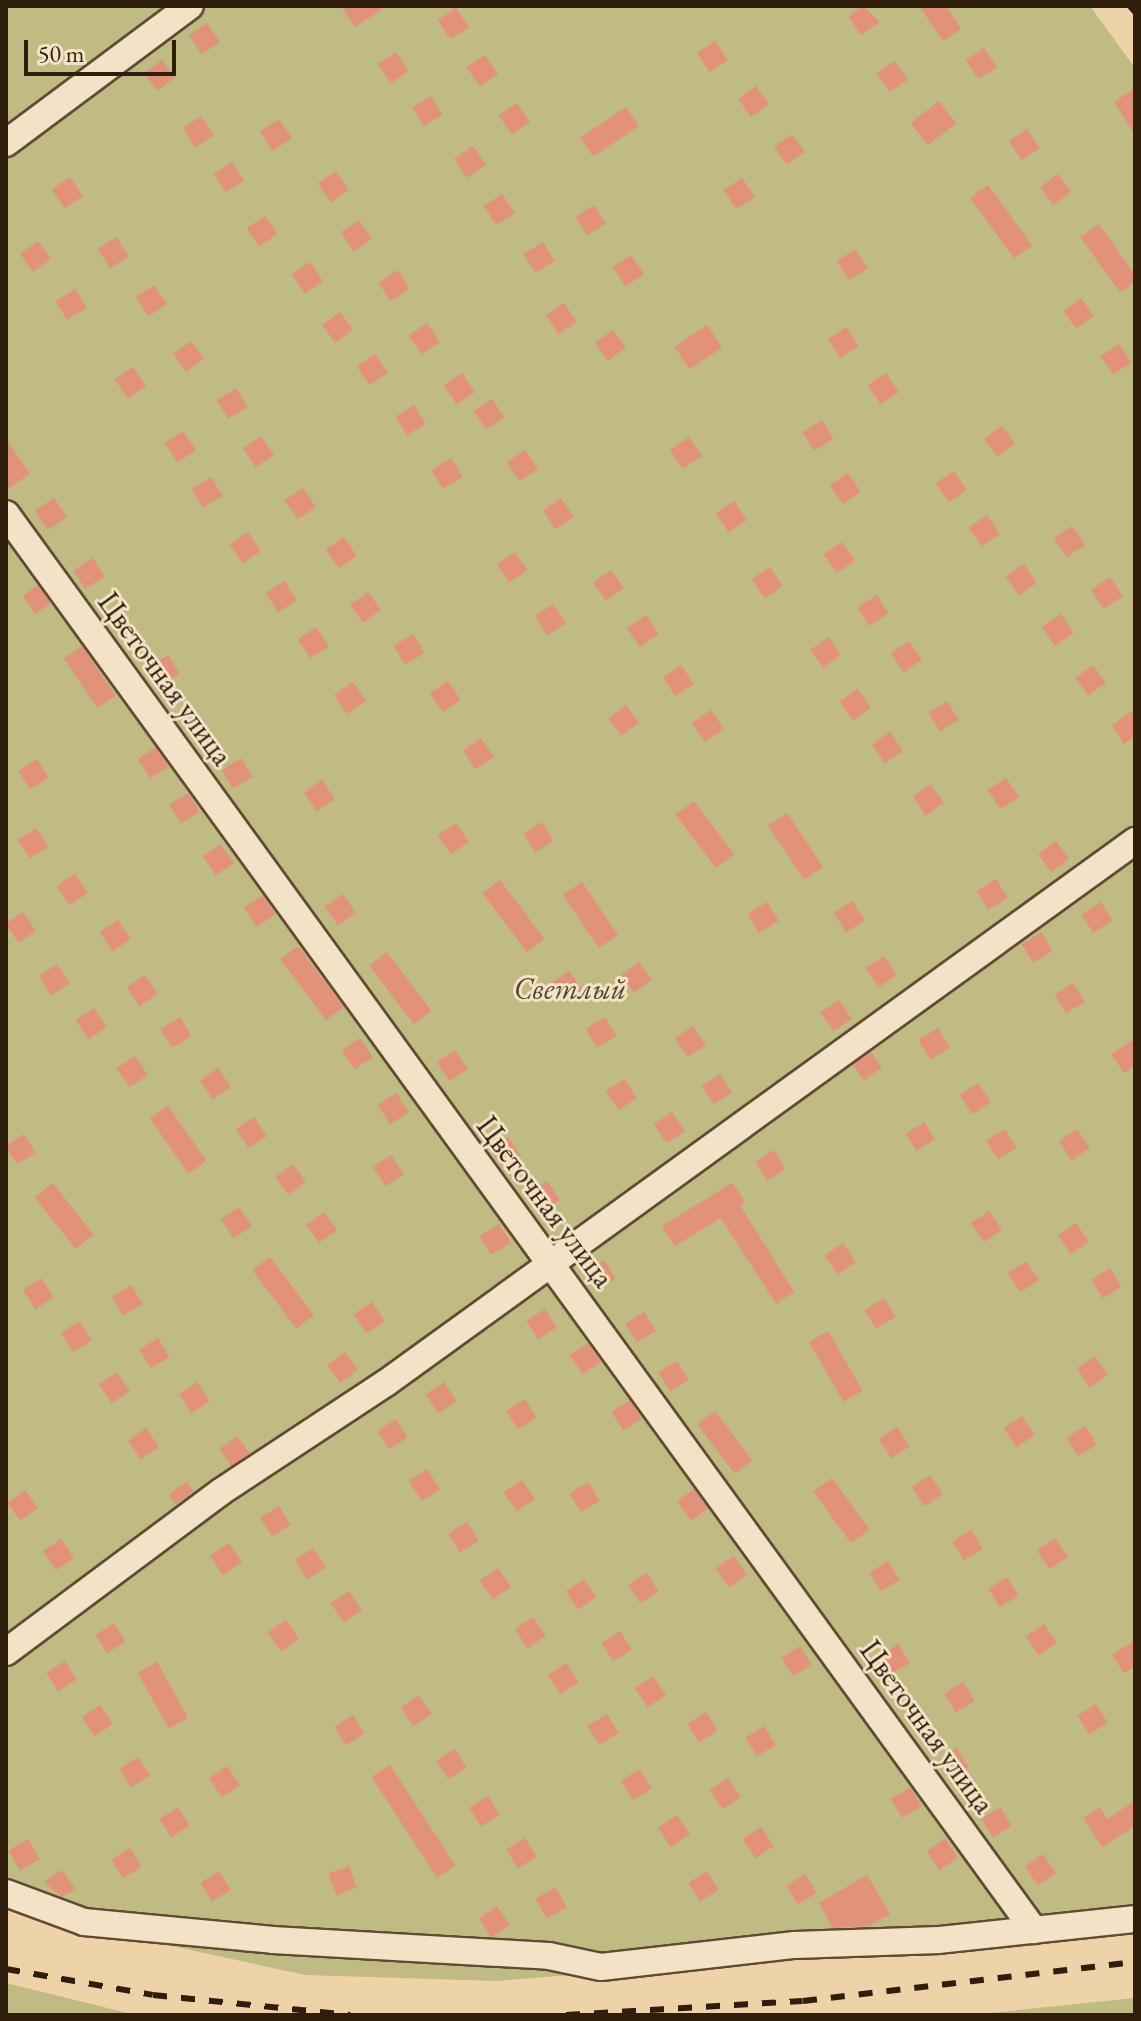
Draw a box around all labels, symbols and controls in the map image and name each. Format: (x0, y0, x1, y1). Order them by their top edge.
scale bar (28, 24, 180, 74)
text: 50 m (38, 38, 85, 69)
street label: Цветочная улица (90, 585, 240, 773)
park label: Светлый (514, 971, 626, 1007)
street label: Цветочная улица (469, 1109, 621, 1295)
street label: Цветочная улица (852, 1633, 1002, 1821)

